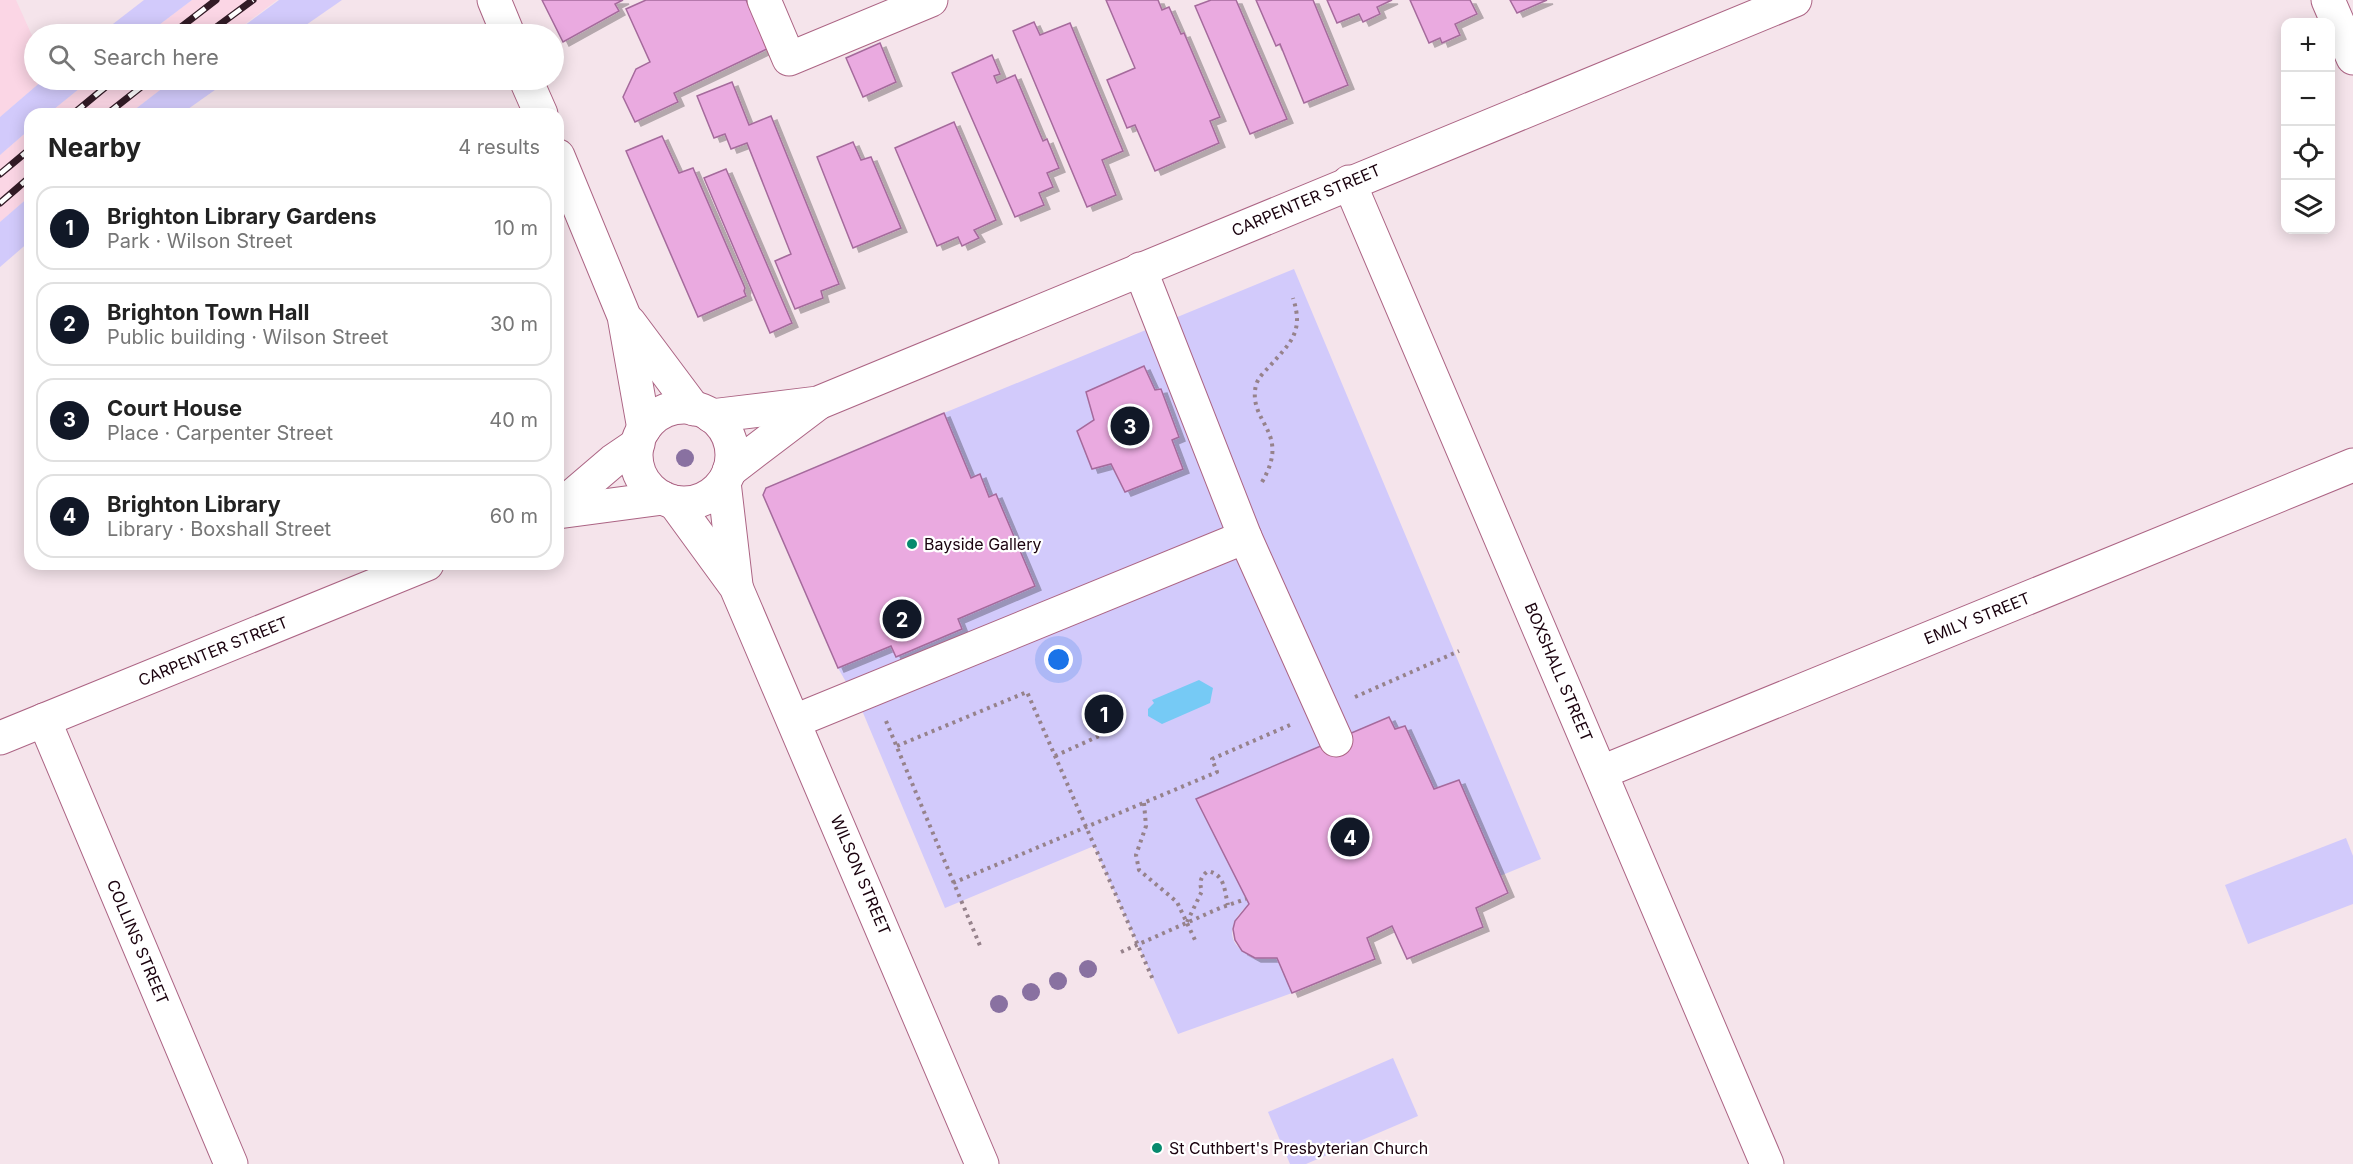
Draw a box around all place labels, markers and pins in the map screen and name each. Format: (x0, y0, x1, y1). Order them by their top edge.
pin: 3 (1110, 404, 1150, 448)
place label: Bayside Gallery (924, 534, 1041, 554)
marker: Bayside Gallery (905, 537, 919, 551)
pin: 2 (882, 596, 922, 642)
pin: 1 (1084, 692, 1124, 736)
pin: 4 (1330, 814, 1370, 860)
place label: St Cuthbert's Presbyterian Church (1169, 1138, 1428, 1158)
marker: St Cuthbert's Presbyterian Church (1150, 1141, 1164, 1155)

